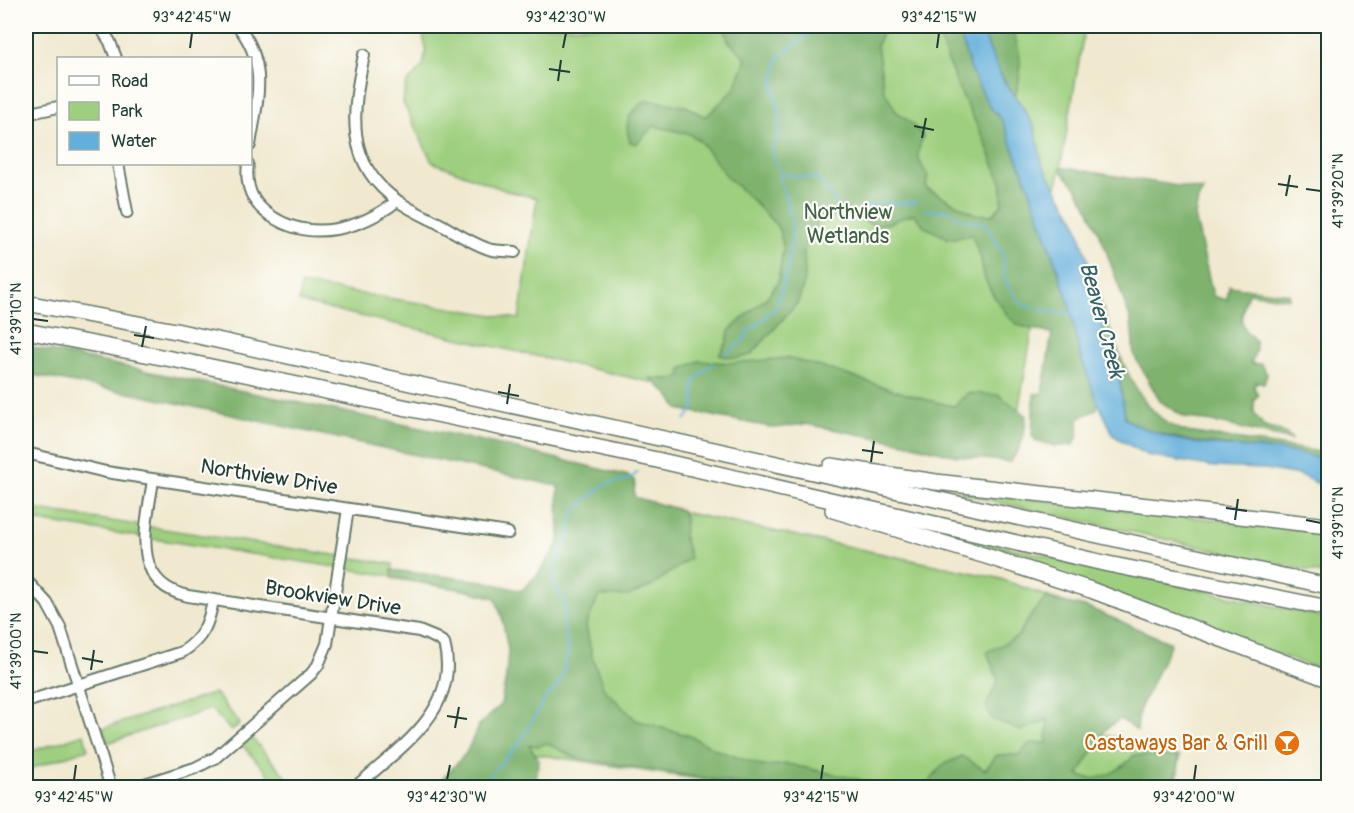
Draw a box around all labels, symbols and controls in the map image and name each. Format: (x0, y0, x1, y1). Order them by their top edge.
text: 93°42'45"W (153, 8, 231, 27)
text: 93°42'30"W (526, 8, 606, 27)
text: 93°42'15"W (901, 8, 977, 27)
legend (57, 57, 252, 165)
text: Road (111, 70, 148, 93)
text: Park (111, 100, 143, 123)
text: Water (111, 130, 157, 153)
text: 41°39'20"N (1329, 153, 1348, 229)
park label: Northview Wetlands (804, 199, 893, 250)
water label: Beaver Creek (1073, 259, 1131, 383)
text: 41°39'10"N (7, 283, 26, 355)
street label: Northview Drive (199, 453, 340, 501)
text: 41°39'10"N (1329, 487, 1348, 559)
street label: Brookview Drive (263, 574, 404, 622)
text: 41°39'00"N (7, 613, 26, 689)
bar icon: Castaways Bar & Grill (1272, 728, 1302, 758)
place label: Castaways Bar & Grill (1084, 730, 1268, 757)
text: 93°42'45"W (35, 788, 113, 807)
text: 93°42'30"W (407, 788, 487, 807)
text: 93°42'15"W (783, 788, 859, 807)
text: 93°42'00"W (1153, 788, 1235, 807)

